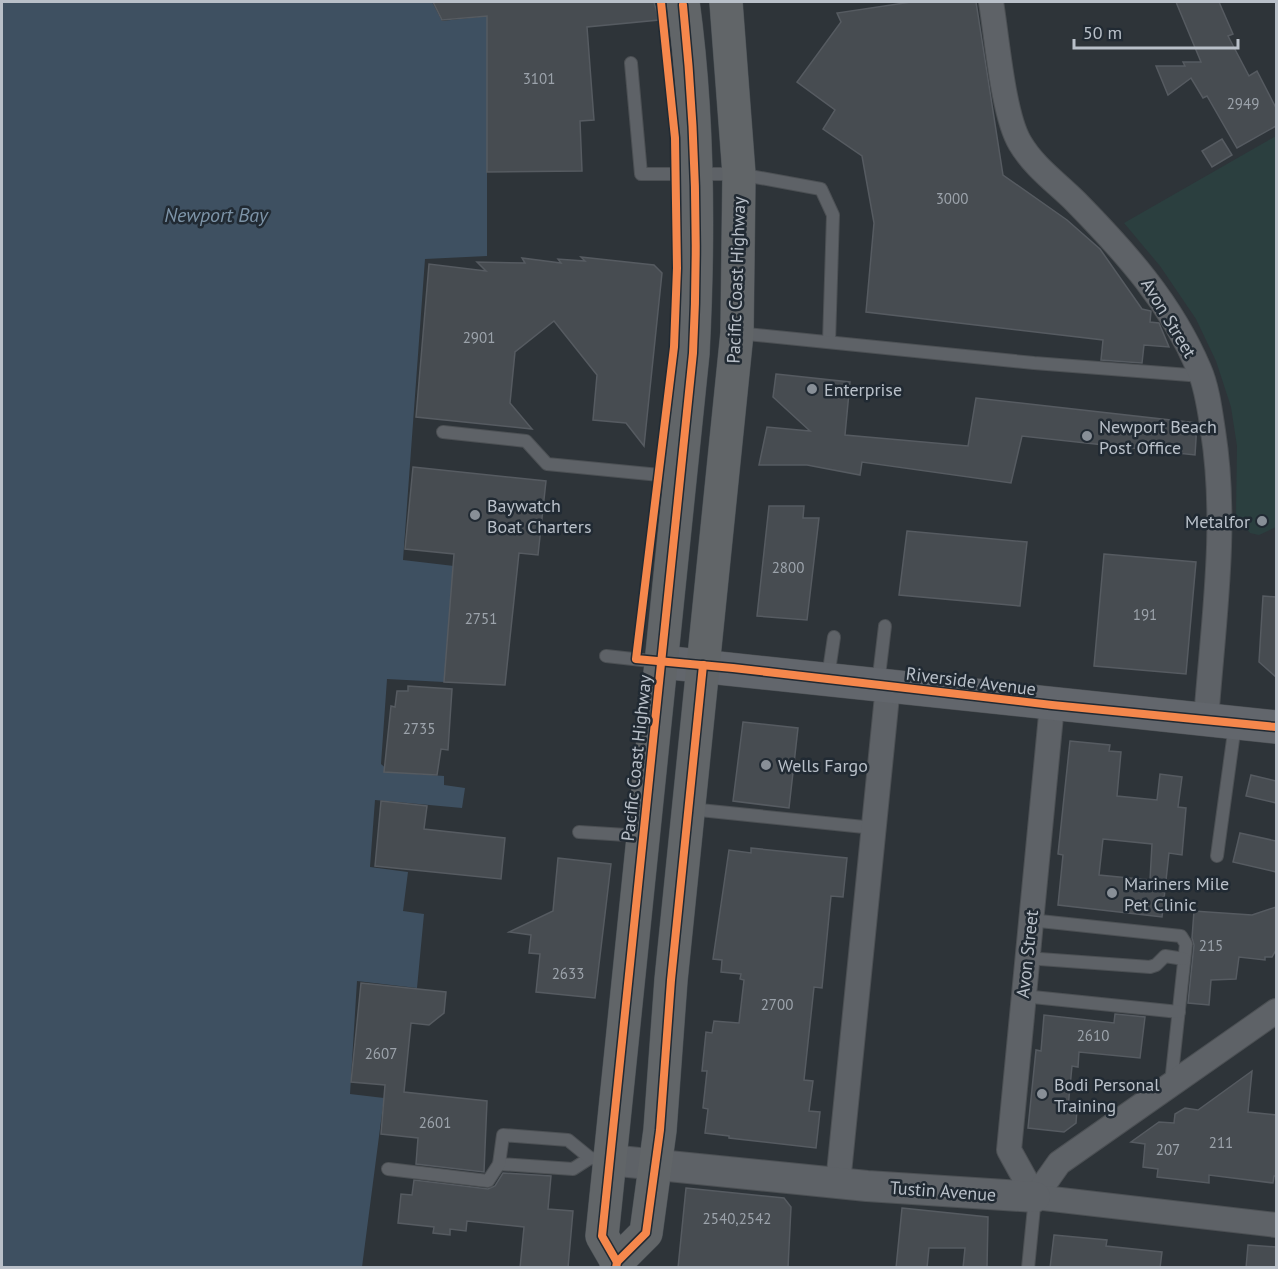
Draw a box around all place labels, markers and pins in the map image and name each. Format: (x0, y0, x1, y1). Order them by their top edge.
place label: Enterprise (824, 378, 902, 401)
marker: Enterprise (805, 382, 819, 396)
place label: Newport Beach Post Office (1099, 415, 1217, 459)
marker: Newport Beach Post Office (1080, 429, 1094, 443)
place label: Baywatch Boat Charters (487, 494, 591, 538)
marker: Baywatch Boat Charters (468, 508, 482, 522)
place label: Metalfor (1185, 510, 1250, 533)
marker: Metalfor (1255, 514, 1269, 528)
place label: Wells Fargo (778, 754, 868, 777)
marker: Wells Fargo (759, 758, 773, 772)
place label: Mariners Mile Pet Clinic (1124, 872, 1229, 916)
marker: Mariners Mile Pet Clinic (1105, 886, 1119, 900)
place label: Bodi Personal Training (1054, 1073, 1160, 1117)
marker: Bodi Personal Training (1035, 1087, 1049, 1101)

